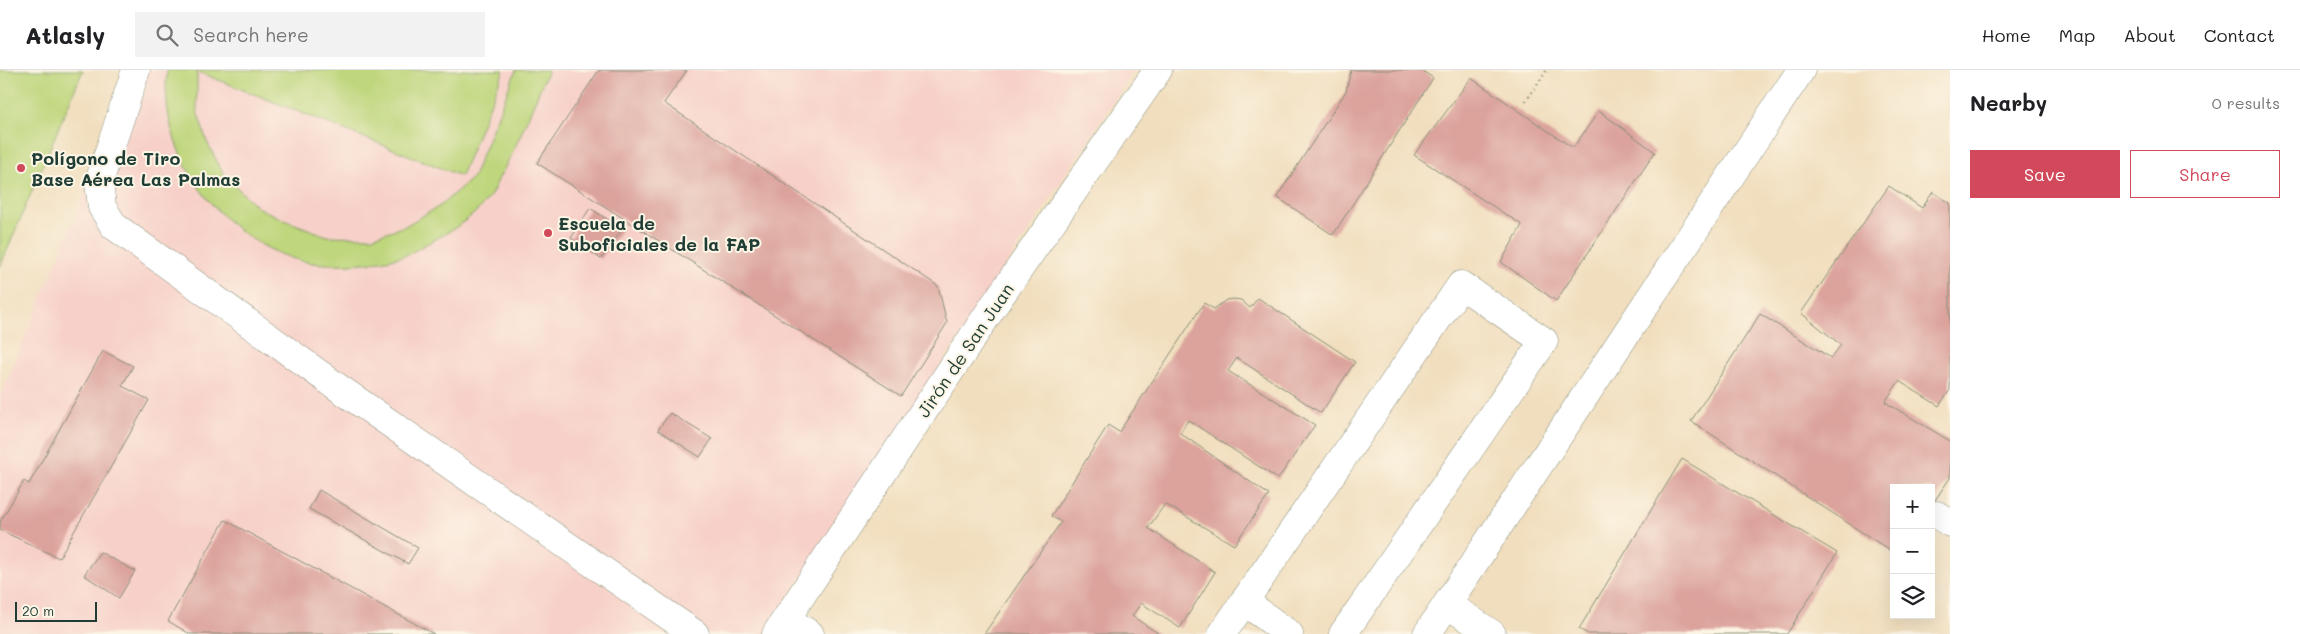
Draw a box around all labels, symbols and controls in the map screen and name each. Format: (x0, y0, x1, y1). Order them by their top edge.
search box (135, 12, 485, 57)
text: Atlasly (25, 19, 105, 50)
icon: search (153, 21, 181, 49)
text: Search here (193, 22, 309, 47)
text: Home (1982, 23, 2031, 47)
text: Map (2059, 23, 2095, 47)
text: About (2123, 23, 2176, 47)
text: Contact (2204, 23, 2275, 47)
text: Nearby (1970, 89, 2047, 116)
text: 0 results (2212, 92, 2280, 113)
place label: Polígono de Tiro Base Aérea Las Palmas (31, 146, 240, 191)
button: Save (1970, 150, 2120, 198)
button: Share (2130, 150, 2280, 198)
marker: Polígono de Tiro Base Aérea Las Palmas (15, 162, 27, 174)
place label: Escuela de Suboficiales de la FAP (558, 211, 760, 256)
marker: Escuela de Suboficiales de la FAP (542, 227, 554, 239)
street label: Jirón de San Juan (911, 278, 1019, 422)
map controls (1890, 484, 1935, 619)
button: + (1890, 484, 1935, 529)
button: − (1890, 529, 1935, 574)
button: layers (1890, 574, 1935, 619)
scale bar (15, 599, 98, 622)
text: 20 m (22, 601, 54, 620)

